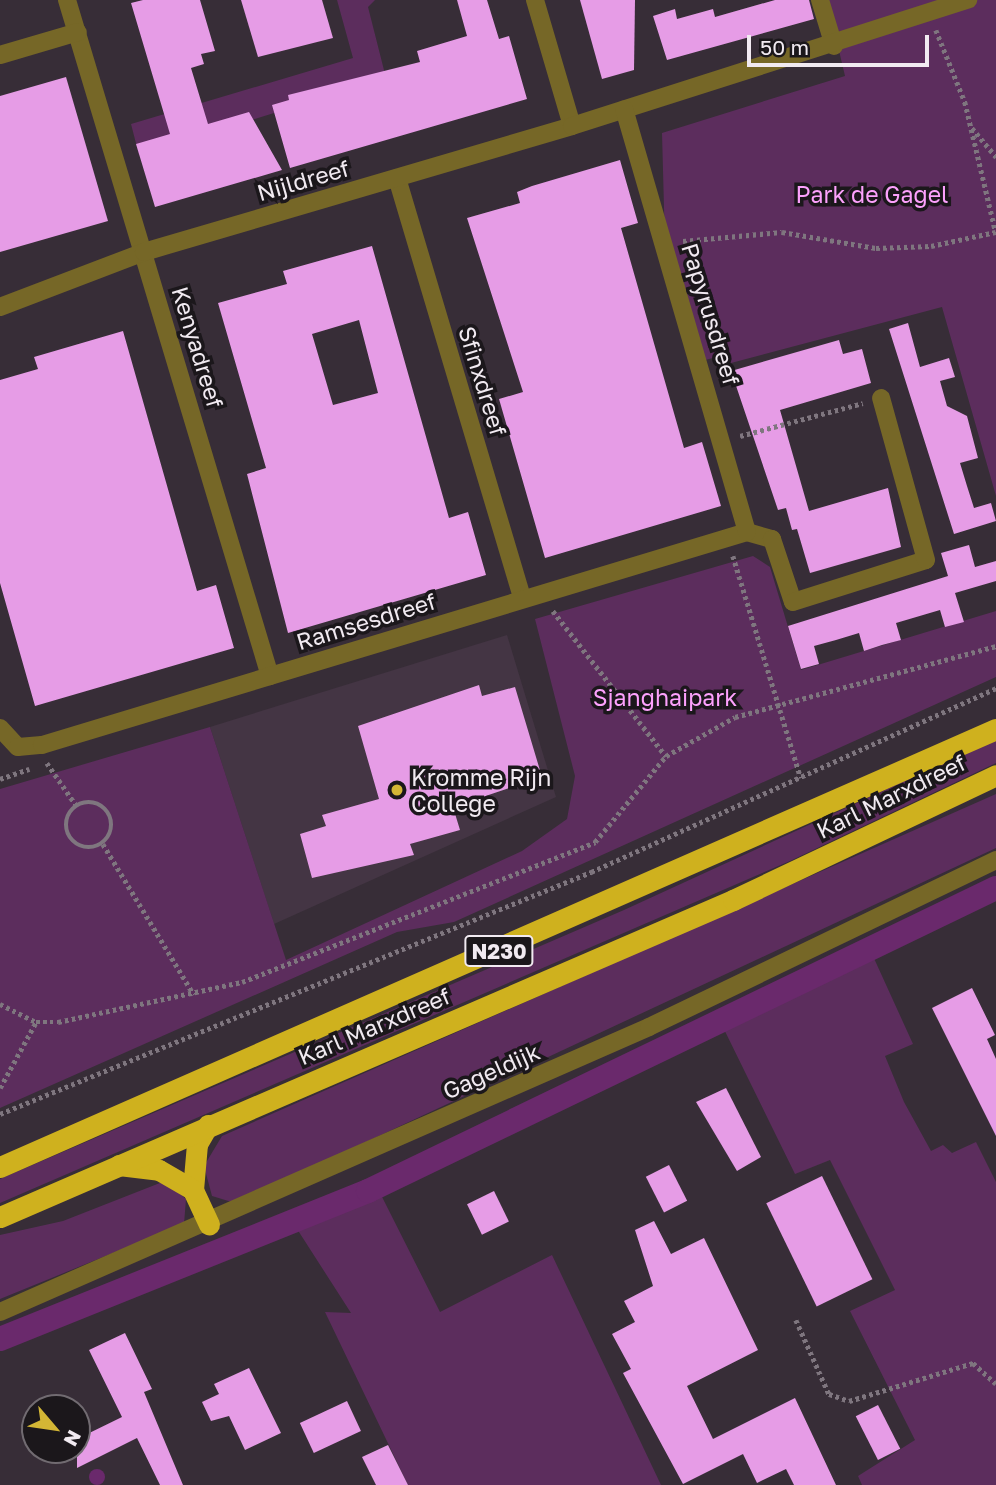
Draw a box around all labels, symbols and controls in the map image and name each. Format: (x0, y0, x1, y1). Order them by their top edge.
scale bar (751, 21, 933, 65)
text: 50 m (760, 34, 809, 60)
street label: Nijldreef (254, 154, 352, 206)
park label: Park de Gagel (796, 180, 948, 208)
street label: Papyrusdreef (676, 240, 746, 388)
street label: Kenyadreef (166, 283, 230, 411)
street label: Sfinxdreef (453, 323, 513, 439)
street label: Ramsesdreef (293, 587, 439, 655)
park label: Sjanghaipark (593, 683, 737, 711)
street label: Karl Marxdreef (812, 748, 970, 844)
place label: Kromme Rijn College (411, 763, 551, 817)
marker: Kromme Rijn College (389, 782, 405, 798)
road number: N230 (464, 934, 534, 968)
street label: Karl Marxdreef (294, 982, 454, 1070)
street label: Gageldijk (438, 1037, 544, 1105)
north arrow (21, 1394, 91, 1464)
text: N (59, 1427, 87, 1450)

